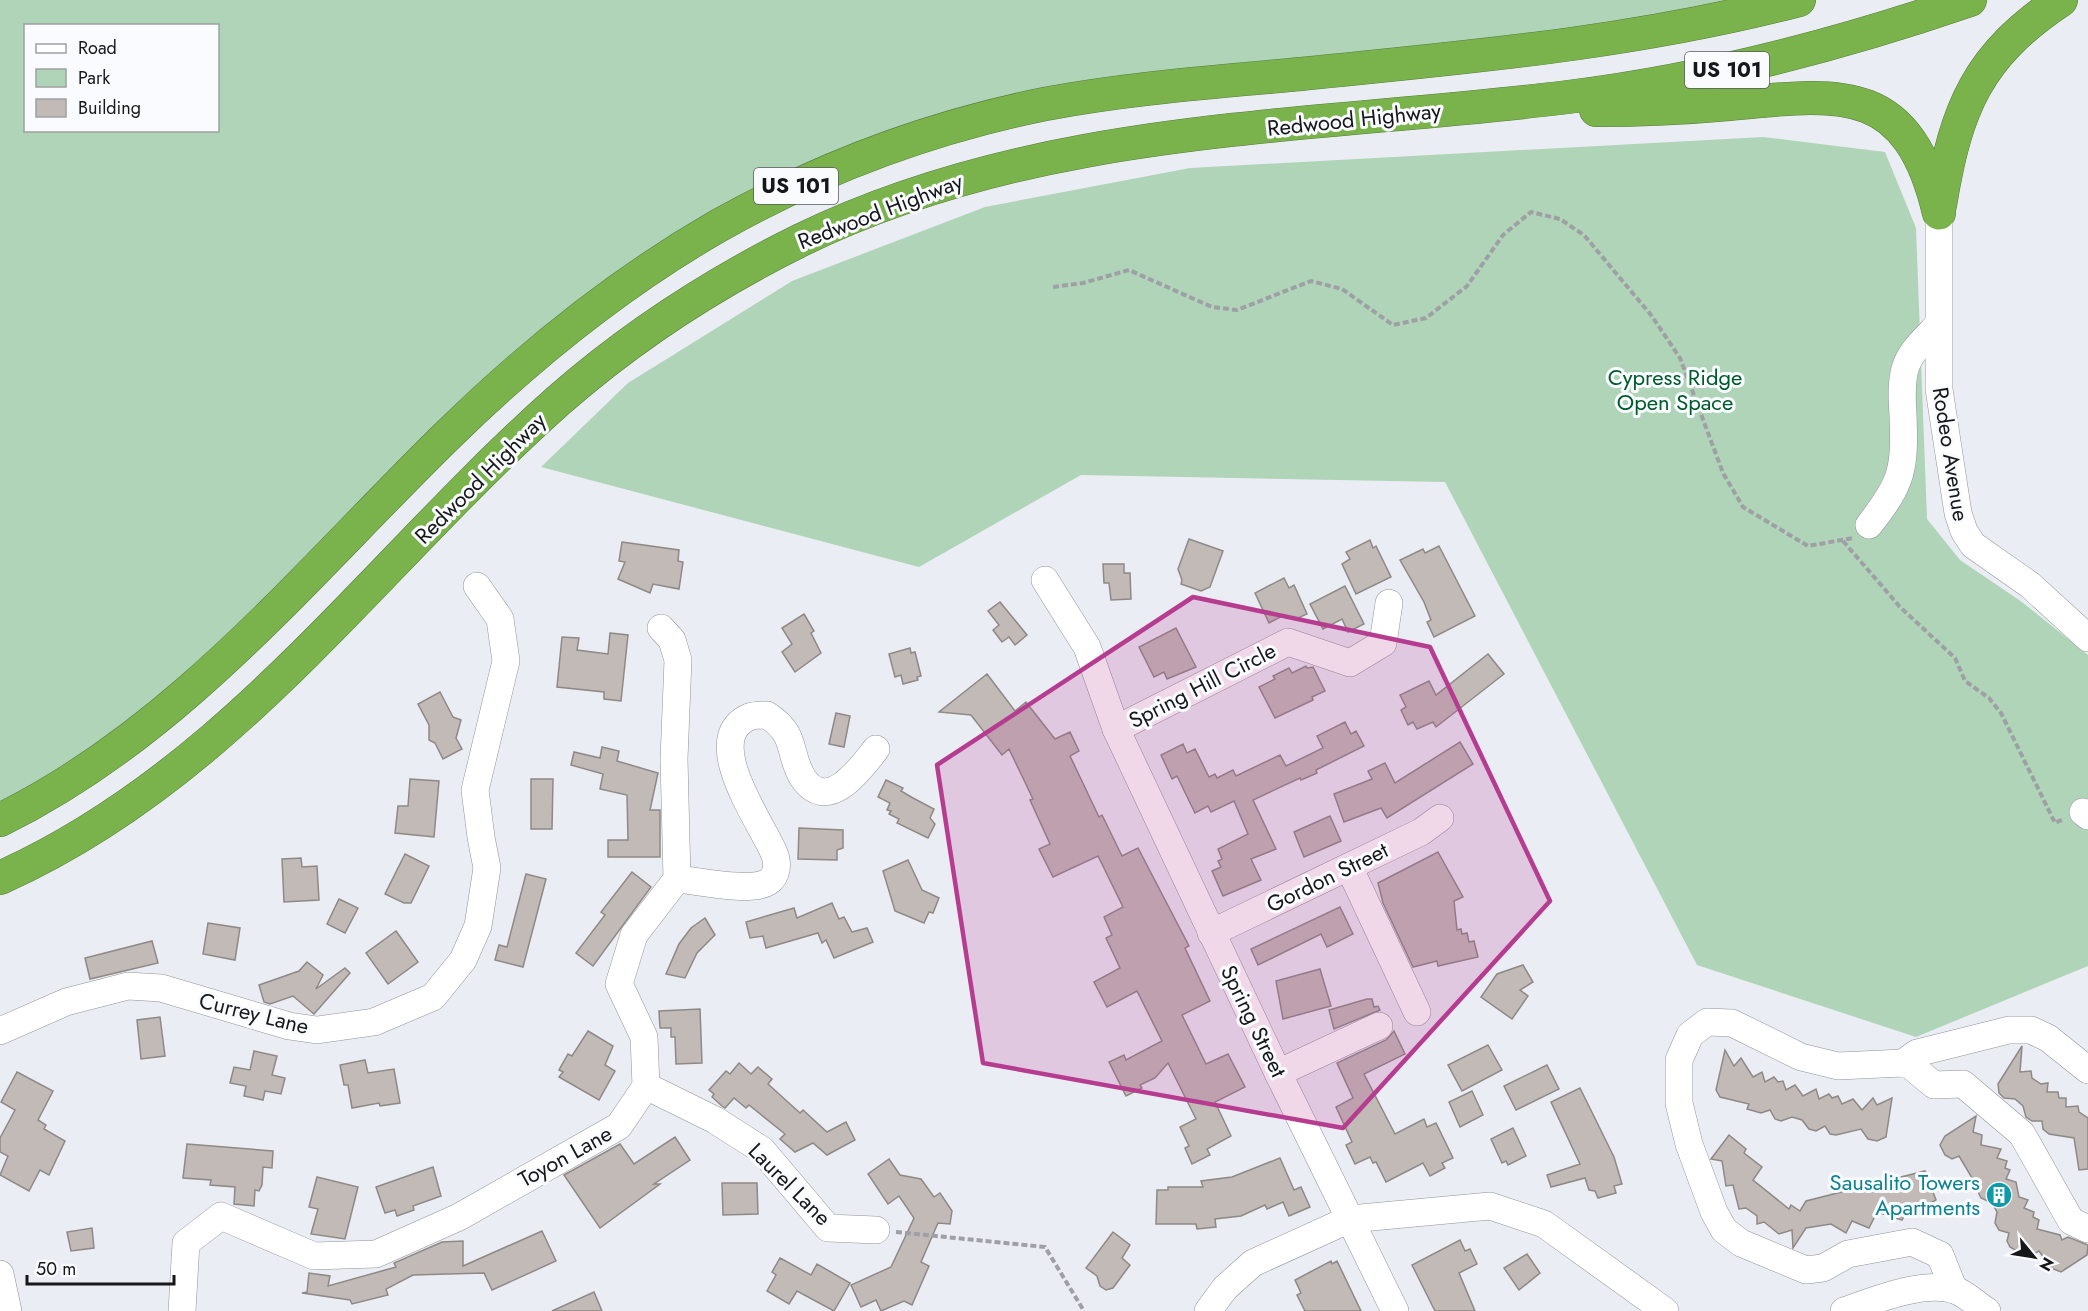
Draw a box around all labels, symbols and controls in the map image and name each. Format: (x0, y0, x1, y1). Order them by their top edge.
legend (24, 24, 219, 132)
text: Road (78, 35, 117, 61)
road number: US 101 (1685, 52, 1769, 88)
text: Park (78, 65, 110, 91)
street label: Redwood Highway (1266, 94, 1443, 144)
text: Building (78, 95, 141, 121)
street label: Redwood Highway (793, 165, 967, 257)
road number: US 101 (754, 168, 838, 204)
park label: Cypress Ridge Open Space (1608, 361, 1742, 418)
street label: Rodeo Avenue (1925, 385, 1977, 523)
street label: Redwood Highway (407, 405, 553, 551)
street label: Spring Hill Circle (1123, 634, 1281, 736)
street label: Gordon Street (1261, 833, 1394, 920)
street label: Spring Street (1213, 960, 1295, 1083)
street label: Currey Lane (196, 984, 312, 1042)
street label: Toyon Lane (512, 1117, 618, 1195)
street label: Laurel Lane (741, 1135, 839, 1233)
place label: Sausalito Towers Apartments (1830, 1166, 1980, 1223)
building icon: Sausalito Towers Apartments (1984, 1180, 2014, 1210)
north arrow (2004, 1227, 2064, 1287)
scale bar (27, 1248, 174, 1286)
text: N (2033, 1253, 2060, 1276)
text: 50 m (36, 1256, 76, 1282)

